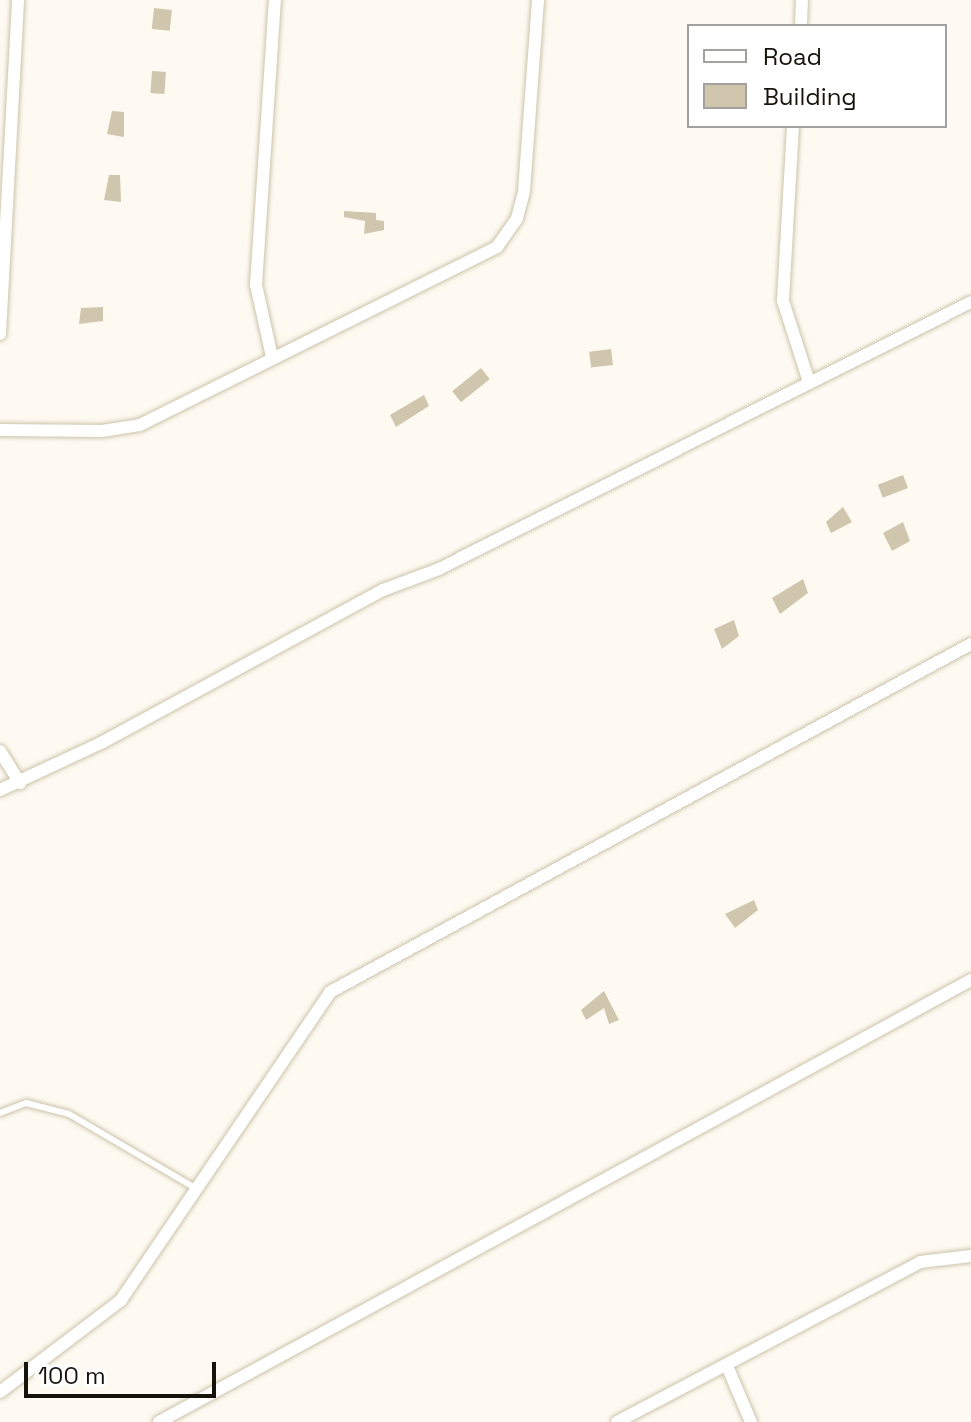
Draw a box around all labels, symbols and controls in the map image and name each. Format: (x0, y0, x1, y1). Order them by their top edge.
legend (687, 24, 947, 128)
text: Road (763, 41, 822, 72)
text: Building (763, 81, 857, 112)
scale bar (28, 1346, 220, 1396)
text: 100 m (38, 1360, 106, 1391)

